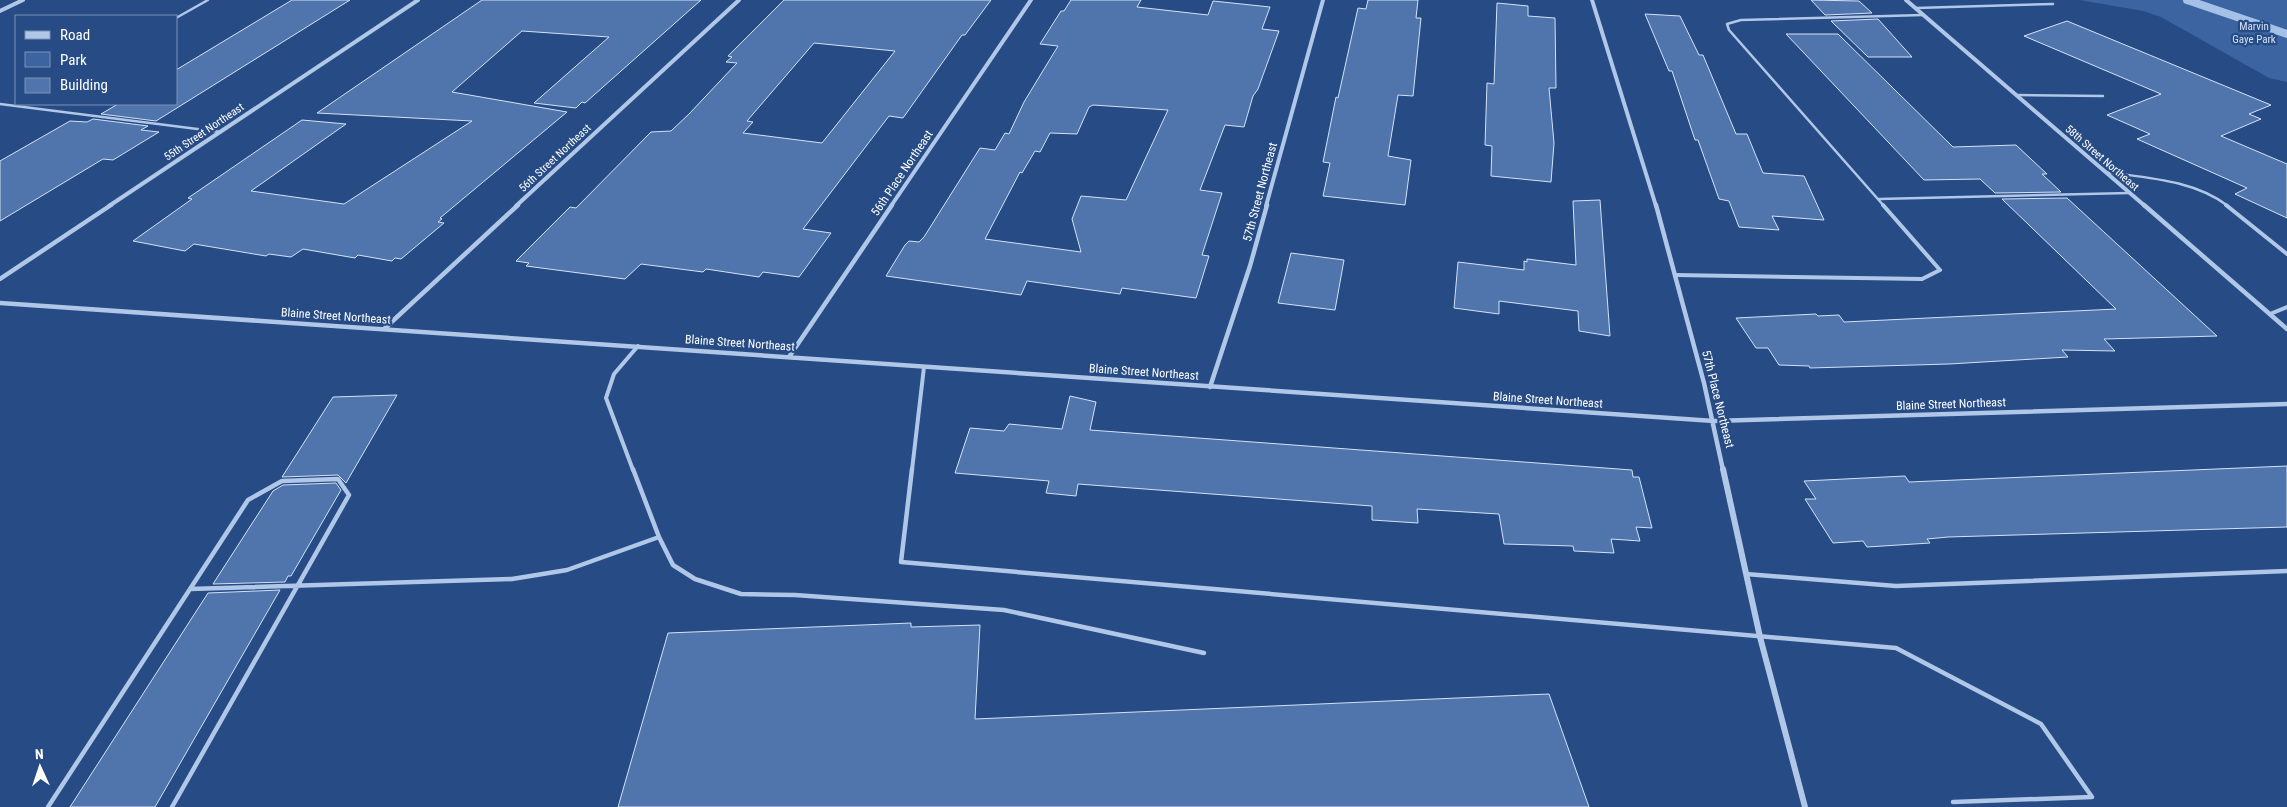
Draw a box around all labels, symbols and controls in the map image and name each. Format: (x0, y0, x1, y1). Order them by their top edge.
legend (15, 15, 178, 105)
park label: Marvin Gaye Park (2232, 20, 2276, 46)
text: Road (60, 26, 90, 44)
text: Park (60, 51, 87, 69)
text: Building (60, 76, 108, 94)
street label: 55th Street Northeast (162, 100, 246, 164)
street label: 56th Street Northeast (516, 121, 594, 195)
street label: 58th Street Northeast (2062, 122, 2142, 194)
street label: 56th Place Northeast (868, 127, 936, 218)
street label: 57th Street Northeast (1240, 141, 1280, 243)
street label: Blaine Street Northeast (281, 305, 392, 327)
street label: Blaine Street Northeast (685, 332, 796, 354)
street label: 57th Place Northeast (1699, 349, 1737, 450)
street label: Blaine Street Northeast (1089, 361, 1200, 383)
street label: Blaine Street Northeast (1493, 389, 1604, 411)
street label: Blaine Street Northeast (1896, 395, 2007, 413)
north arrow (15, 742, 65, 792)
text: N (35, 746, 44, 762)

